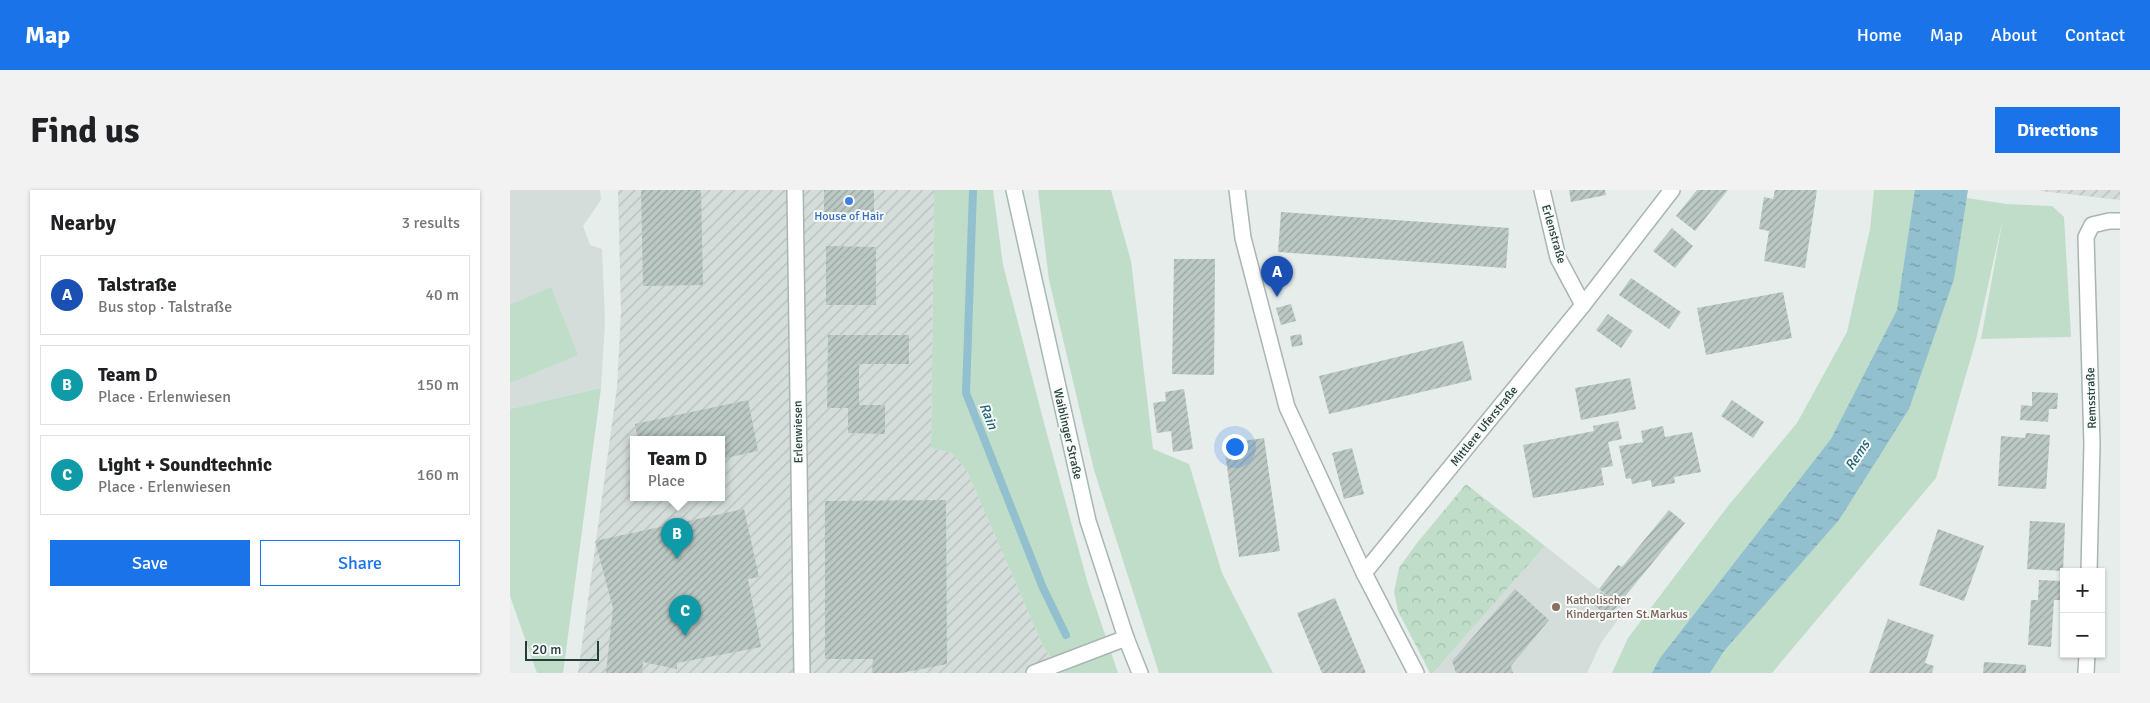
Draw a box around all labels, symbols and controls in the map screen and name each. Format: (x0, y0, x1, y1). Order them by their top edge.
text: Map (25, 20, 70, 50)
text: Home (1857, 24, 1902, 46)
text: Map (1930, 24, 1963, 46)
text: About (1991, 24, 2037, 46)
text: Contact (2065, 24, 2125, 46)
button: Directions (1995, 107, 2120, 153)
text: Find us (30, 109, 140, 152)
marker: House of Hair (843, 195, 855, 207)
street label: Erlenstraße (1538, 203, 1569, 265)
place label: House of Hair (814, 209, 884, 224)
text: Nearby (50, 210, 116, 236)
text: 3 results (401, 213, 460, 233)
pin: A (1261, 256, 1293, 297)
text: Talstraße (98, 273, 177, 297)
text: A (62, 285, 72, 305)
text: 40 m (425, 285, 459, 305)
text: Bus stop · Talstraße (98, 297, 232, 317)
text: Team D (98, 363, 157, 387)
street label: Remsstraße (2083, 367, 2100, 429)
text: B (62, 375, 72, 395)
text: 150 m (417, 375, 459, 395)
street label: Mittlere Uferstraße (1447, 383, 1521, 470)
text: Place · Erlenwiesen (98, 387, 231, 407)
street label: Waiblinger Straße (1050, 387, 1085, 481)
street label: Erlenwiesen (790, 400, 807, 464)
water label: Rain (976, 401, 1002, 432)
your location (1222, 434, 1248, 460)
water label: Rems (1841, 435, 1874, 474)
popup (630, 436, 725, 501)
text: Team D (648, 447, 707, 471)
text: Light + Soundtechnic (98, 453, 272, 477)
text: C (62, 465, 72, 485)
text: 160 m (417, 465, 459, 485)
text: Place (648, 471, 685, 491)
text: Place · Erlenwiesen (98, 477, 231, 497)
pin: B (661, 518, 693, 559)
button: Save (50, 540, 250, 586)
button: Share (260, 540, 460, 586)
map controls (2060, 568, 2105, 658)
button: + (2060, 568, 2105, 613)
place label: Katholischer Kindergarten St.Markus (1566, 593, 1688, 622)
pin: C (669, 595, 701, 636)
marker: Katholischer Kindergarten St.Markus (1550, 601, 1562, 613)
button: − (2060, 613, 2105, 658)
scale bar (525, 638, 599, 661)
text: 20 m (532, 641, 561, 658)

